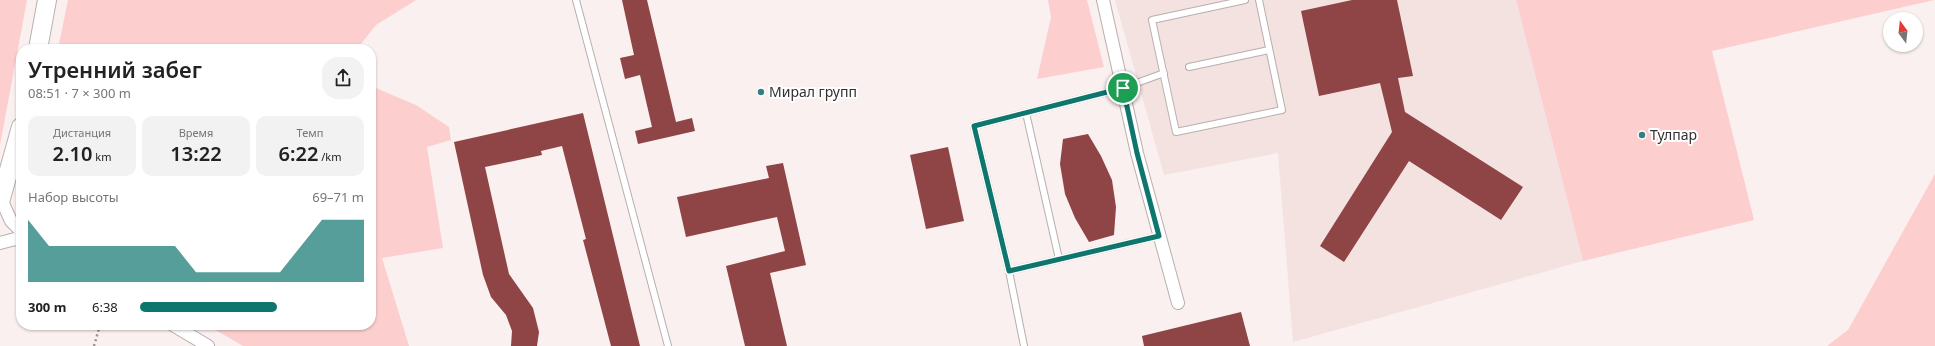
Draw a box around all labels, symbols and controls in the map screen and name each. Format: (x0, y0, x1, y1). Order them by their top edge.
north arrow (1883, 12, 1923, 52)
map controls (1883, 12, 1923, 52)
text: Утренний забег (28, 54, 202, 84)
button: share (322, 57, 364, 99)
pin (1106, 71, 1140, 105)
icon: arrive (1112, 77, 1134, 99)
place label: Мирал групп (769, 82, 857, 101)
text: 08:51 · 7 × 300 m (28, 84, 131, 102)
marker: Мирал групп (756, 87, 766, 97)
text: Дистанция (53, 125, 111, 140)
text: Время (179, 125, 213, 140)
text: Темп (297, 125, 323, 140)
place label: Тулпар (1650, 125, 1697, 144)
marker: Тулпар (1637, 130, 1647, 140)
text: 2.10 (53, 140, 92, 167)
text: 13:22 (170, 140, 222, 167)
text: 6:22 (279, 140, 318, 167)
text: km (92, 149, 111, 164)
text: /km (318, 149, 341, 164)
text: Набор высоты (28, 188, 119, 206)
text: 69–71 m (312, 188, 364, 206)
text: 300 m (28, 298, 66, 316)
text: 6:38 (92, 298, 118, 316)

